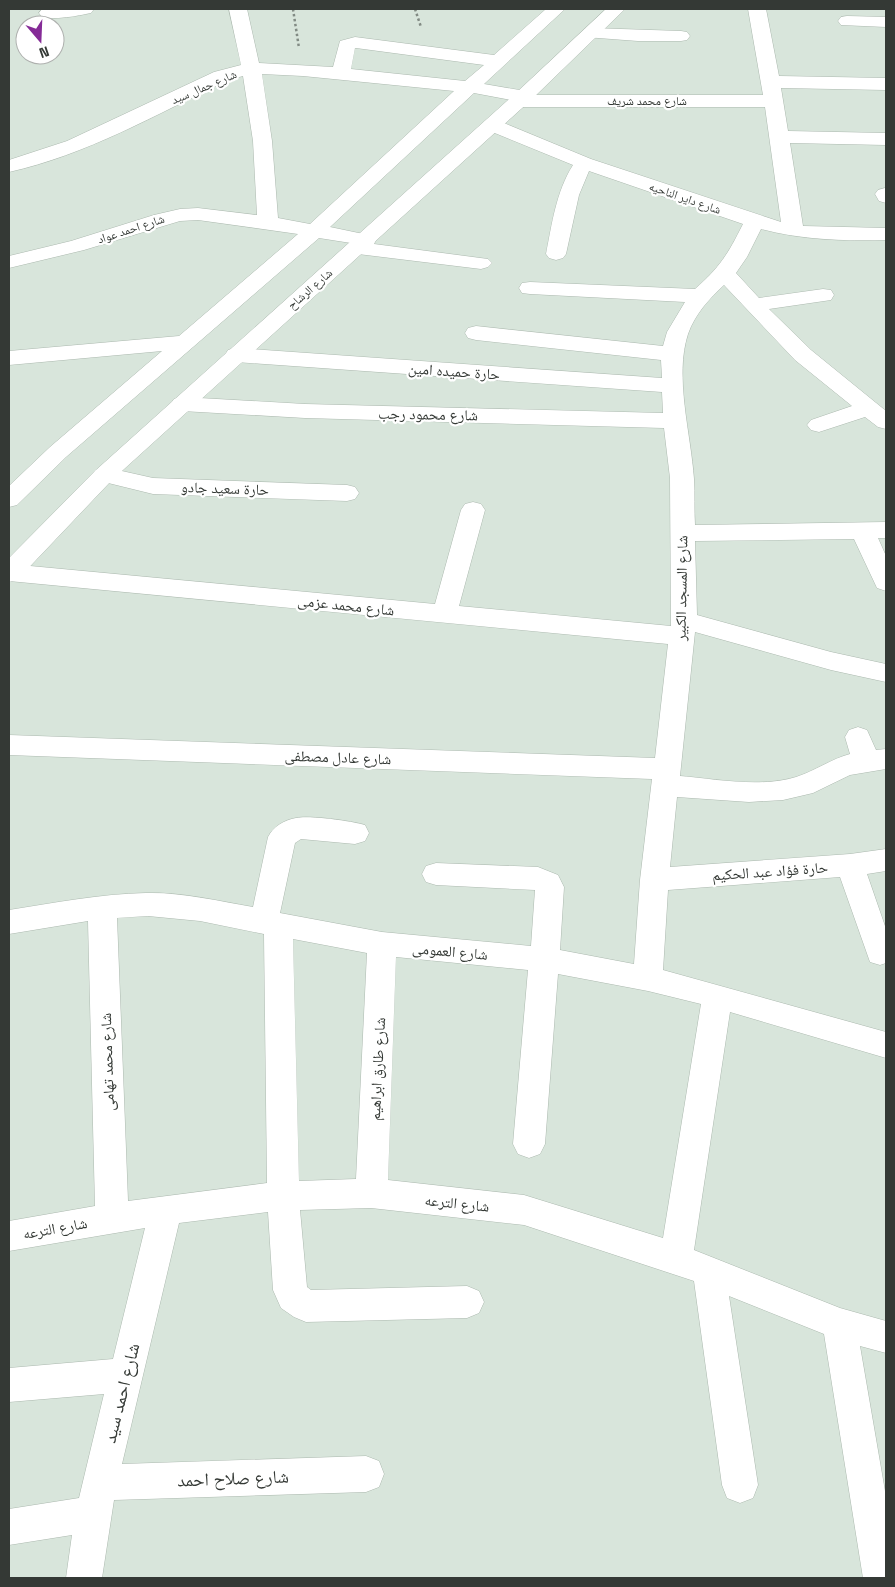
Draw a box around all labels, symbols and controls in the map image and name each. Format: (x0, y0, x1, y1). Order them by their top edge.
north arrow (15, 15, 65, 65)
text: N (37, 42, 52, 62)
street label: شارع جمال سيد (169, 66, 239, 108)
street label: شارع محمد شريف (607, 93, 687, 109)
street label: شارع داير الناحيه (647, 178, 723, 218)
street label: شارع احمد عواد (95, 211, 167, 247)
street label: شارع الرشاح (284, 265, 336, 313)
street label: حارة حميده امين (407, 358, 501, 385)
street label: شارع محمود رجب (378, 404, 478, 425)
street label: حارة سعيد جادو (181, 477, 270, 499)
street label: شارع المسجد الكبير (671, 535, 692, 642)
street label: شارع محمد عزمى (297, 590, 395, 621)
street label: شارع عادل مصطفى (284, 746, 392, 769)
street label: حارة فؤاد عبد الحكيم (712, 857, 829, 886)
street label: شارع العمومى (411, 938, 489, 965)
street label: شارع محمد تهامى (96, 1012, 119, 1111)
street label: شارع طارق ابراهيم (365, 1017, 390, 1121)
street label: شارع الترعه (424, 1190, 490, 1217)
street label: شارع الترعه (21, 1213, 89, 1244)
street label: شارع احمد سيد (97, 1341, 145, 1445)
street label: شارع صلاح احمد (177, 1465, 289, 1492)

